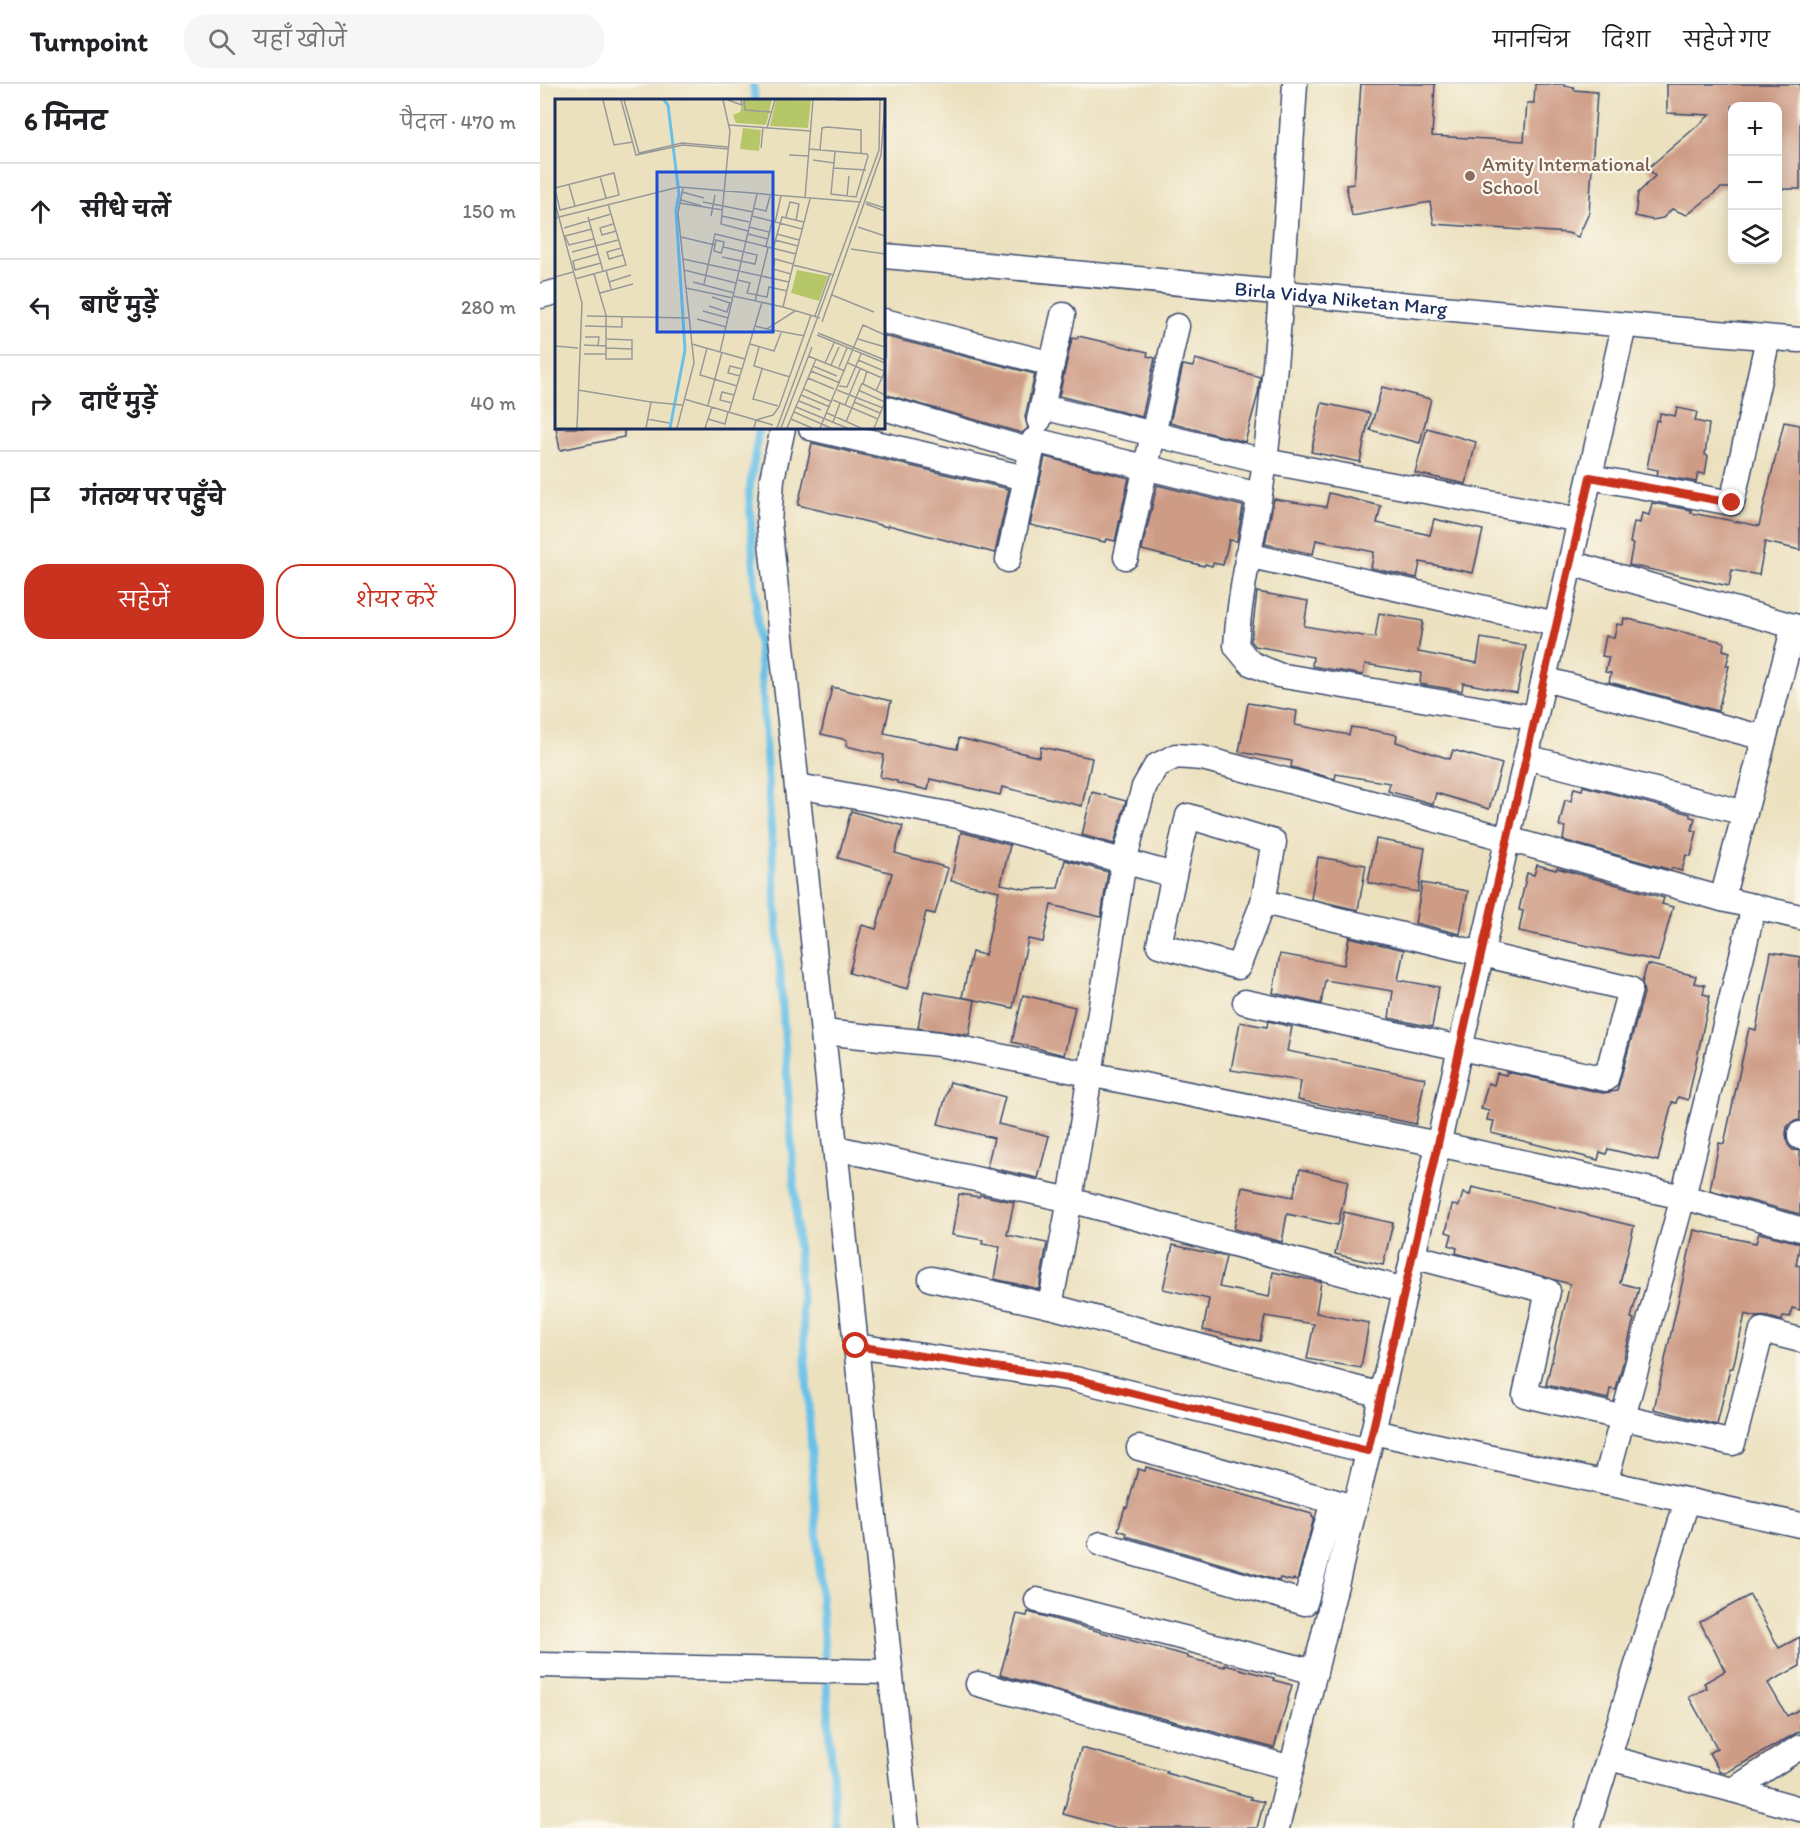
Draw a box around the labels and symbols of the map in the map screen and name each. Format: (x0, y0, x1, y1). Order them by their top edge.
inset map (555, 99, 885, 429)
place label: Amity International School (1482, 152, 1651, 199)
marker: Amity International School (1463, 169, 1477, 183)
street label: Birla Vidya Niketan Marg (1234, 276, 1449, 320)
route end (1718, 489, 1744, 515)
route start (842, 1332, 868, 1358)

